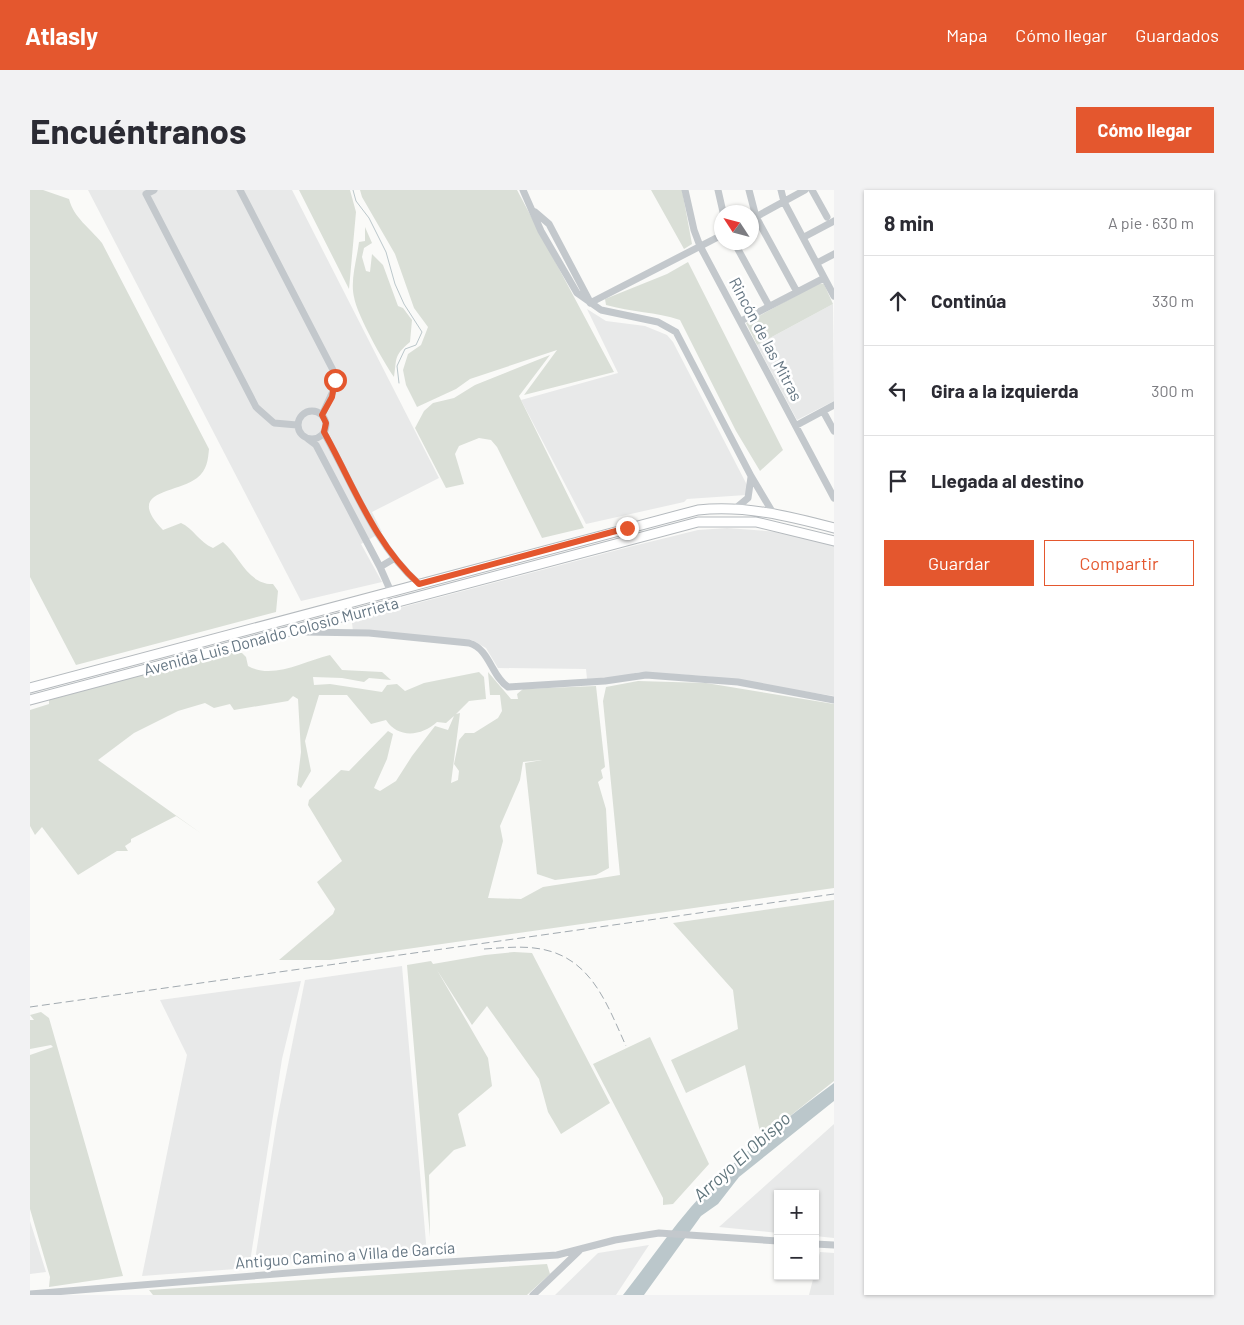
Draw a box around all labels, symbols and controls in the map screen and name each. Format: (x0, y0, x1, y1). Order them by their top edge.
text: Atlasly (25, 21, 98, 50)
text: Mapa (946, 24, 987, 46)
text: Cómo llegar (1015, 24, 1107, 46)
text: Guardados (1135, 24, 1219, 46)
button: Cómo llegar (1076, 107, 1214, 153)
text: Encuéntranos (30, 109, 247, 151)
north arrow (714, 205, 759, 250)
text: 8 min (884, 210, 934, 235)
text: A pie · 630 m (1108, 213, 1194, 232)
street label: Rincón de las Mitras (726, 274, 807, 404)
icon: ahead (884, 287, 912, 315)
text: Continúa (931, 289, 1006, 312)
text: 330 m (1152, 291, 1194, 310)
route start (324, 369, 347, 392)
icon: left (884, 377, 912, 405)
text: Gira a la izquierda (931, 379, 1079, 402)
text: 300 m (1151, 381, 1194, 400)
icon: arrive (884, 467, 912, 495)
text: Llegada al destino (931, 469, 1084, 492)
route end (616, 517, 639, 540)
button: Guardar (884, 540, 1034, 586)
button: Compartir (1044, 540, 1194, 586)
street label: Avenida Luis Donaldo Colosio Murrieta (141, 592, 400, 679)
water label: Arroyo El Obispo (688, 1107, 795, 1206)
map controls (774, 1190, 819, 1280)
button: + (774, 1190, 819, 1235)
button: − (774, 1235, 819, 1280)
street label: Antiguo Camino a Villa de García (234, 1237, 456, 1272)

